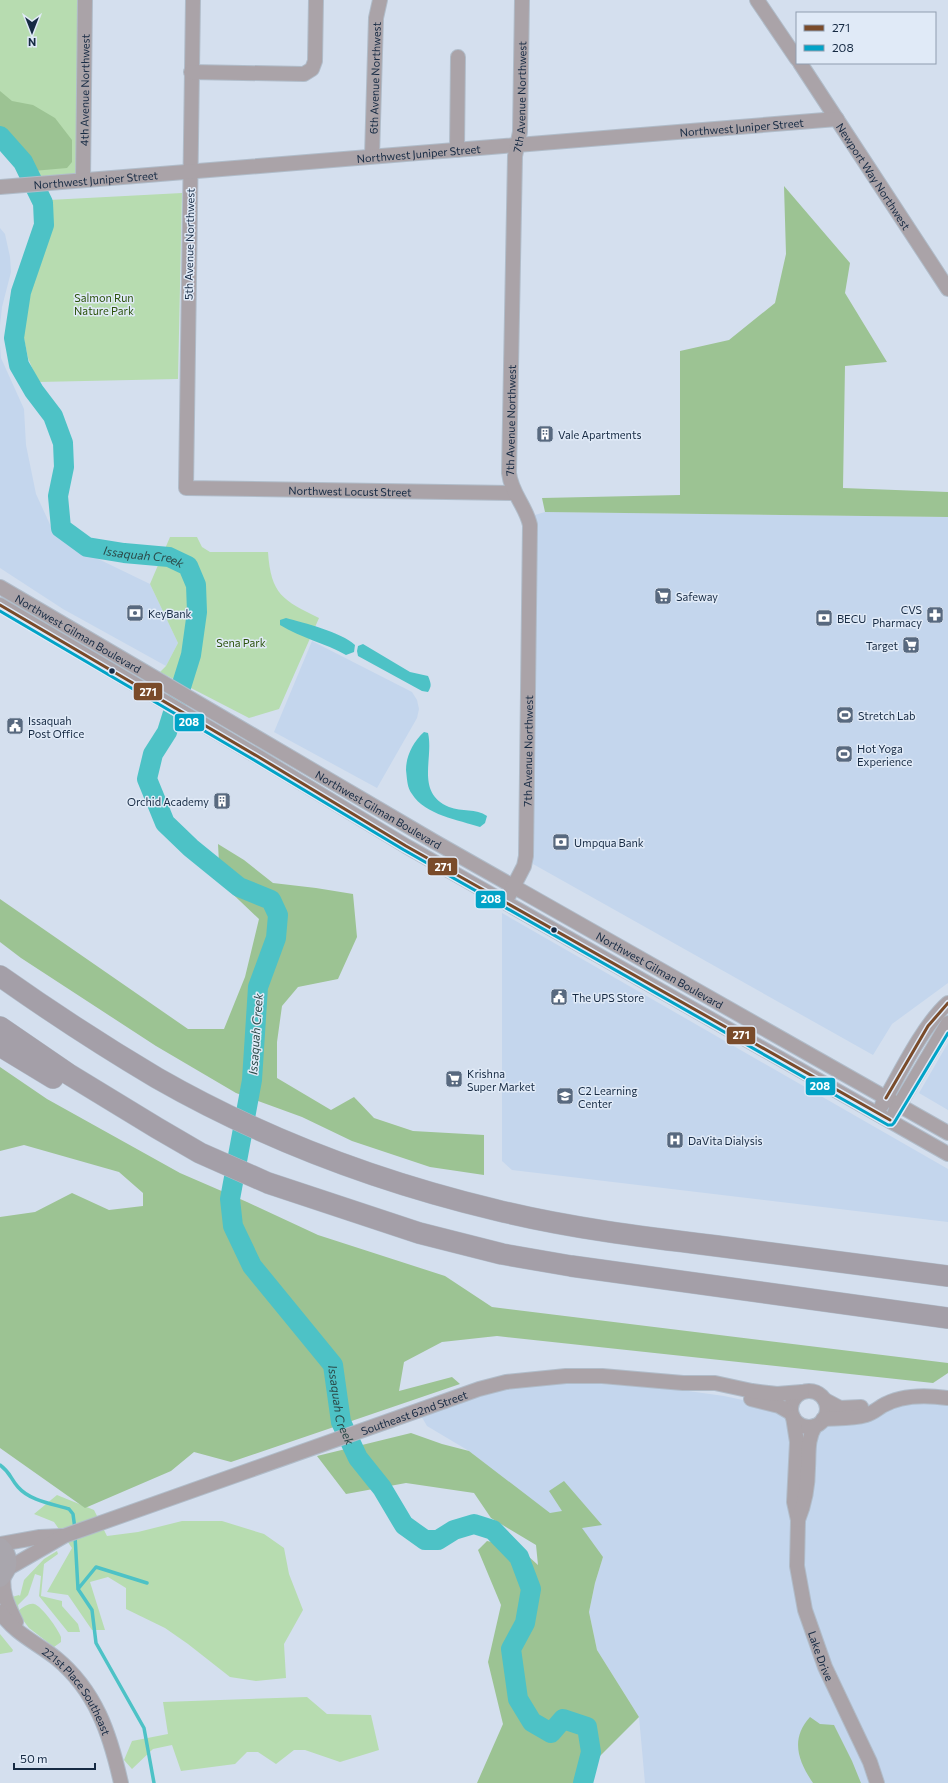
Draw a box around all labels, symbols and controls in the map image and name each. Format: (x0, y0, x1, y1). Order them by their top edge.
north arrow (12, 12, 52, 52)
legend (796, 12, 936, 64)
text: 271 (832, 20, 850, 34)
street label: 6th Avenue Northwest (366, 21, 382, 134)
street label: 4th Avenue Northwest (77, 33, 91, 146)
text: N (28, 36, 36, 49)
text: 208 (832, 40, 854, 54)
street label: 7th Avenue Northwest (509, 41, 528, 153)
street label: Northwest Juniper Street (679, 115, 805, 138)
street label: Newport Way Northwest (834, 120, 914, 232)
street label: Northwest Juniper Street (356, 141, 482, 165)
street label: Northwest Juniper Street (33, 168, 159, 191)
street label: 5th Avenue Northwest (182, 187, 196, 300)
park label: Salmon Run Nature Park (74, 291, 134, 317)
street label: 7th Avenue Northwest (502, 364, 518, 477)
building icon: Vale Apartments (535, 424, 555, 444)
place label: Vale Apartments (558, 428, 641, 441)
street label: Northwest Locust Street (288, 483, 412, 498)
water label: Issaquah Creek (102, 543, 187, 570)
supermarket icon: Safeway (653, 586, 673, 606)
place label: Safeway (676, 590, 718, 603)
street label: Northwest Gilman Boulevard (13, 591, 144, 675)
bank icon: KeyBank (125, 603, 145, 623)
place label: CVS Pharmacy (872, 603, 922, 629)
pharmacy icon: CVS Pharmacy (925, 605, 945, 625)
place label: KeyBank (148, 607, 192, 620)
bank icon: BECU (814, 608, 834, 628)
place label: BECU (837, 612, 866, 625)
supermarket icon: Target (901, 635, 921, 655)
park label: Sena Park (216, 636, 266, 649)
place label: Target (866, 639, 898, 652)
unlabelled marker (107, 666, 117, 676)
line badge: 271 (133, 682, 163, 701)
text: 271 (139, 685, 157, 698)
street label: 7th Avenue Northwest (520, 695, 534, 807)
sports icon: Stretch Lab (835, 705, 855, 725)
place label: Stretch Lab (858, 709, 916, 722)
line badge: 208 (174, 713, 205, 732)
place label: Issaquah Post Office (28, 714, 84, 740)
text: 208 (179, 715, 199, 728)
public building icon: Issaquah Post Office (5, 716, 25, 736)
place label: Hot Yoga Experience (857, 742, 912, 768)
sports icon: Hot Yoga Experience (834, 744, 854, 764)
street label: Northwest Gilman Boulevard (313, 767, 444, 851)
building icon: Orchid Academy (212, 791, 232, 811)
place label: Orchid Academy (127, 795, 209, 808)
bank icon: Umpqua Bank (551, 832, 571, 852)
place label: Umpqua Bank (574, 836, 644, 849)
line badge: 271 (427, 857, 458, 876)
text: 271 (434, 860, 452, 873)
line badge: 208 (475, 890, 506, 909)
text: 208 (481, 892, 501, 905)
unlabelled marker (549, 925, 559, 935)
street label: Northwest Gilman Boulevard (594, 929, 726, 1011)
public building icon: The UPS Store (549, 987, 569, 1007)
place label: The UPS Store (572, 991, 644, 1004)
water label: Issaquah Creek (245, 992, 265, 1075)
line badge: 271 (726, 1026, 756, 1045)
text: 271 (732, 1028, 750, 1041)
place label: Krishna Super Market (467, 1067, 535, 1093)
supermarket icon: Krishna Super Market (444, 1069, 464, 1089)
line badge: 208 (805, 1077, 836, 1096)
text: 208 (810, 1079, 830, 1092)
place label: C2 Learning Center (578, 1084, 637, 1110)
school or university icon: C2 Learning Center (555, 1086, 575, 1106)
hospital icon: DaVita Dialysis (665, 1130, 685, 1150)
place label: DaVita Dialysis (688, 1134, 763, 1147)
water label: Issaquah Creek (326, 1364, 358, 1447)
street label: Southeast 62nd Street (359, 1387, 469, 1437)
street label: Lake Drive (806, 1629, 837, 1683)
street label: 221st Place Southeast (40, 1644, 114, 1737)
scale bar (14, 1745, 95, 1771)
text: 50 m (20, 1751, 48, 1765)

